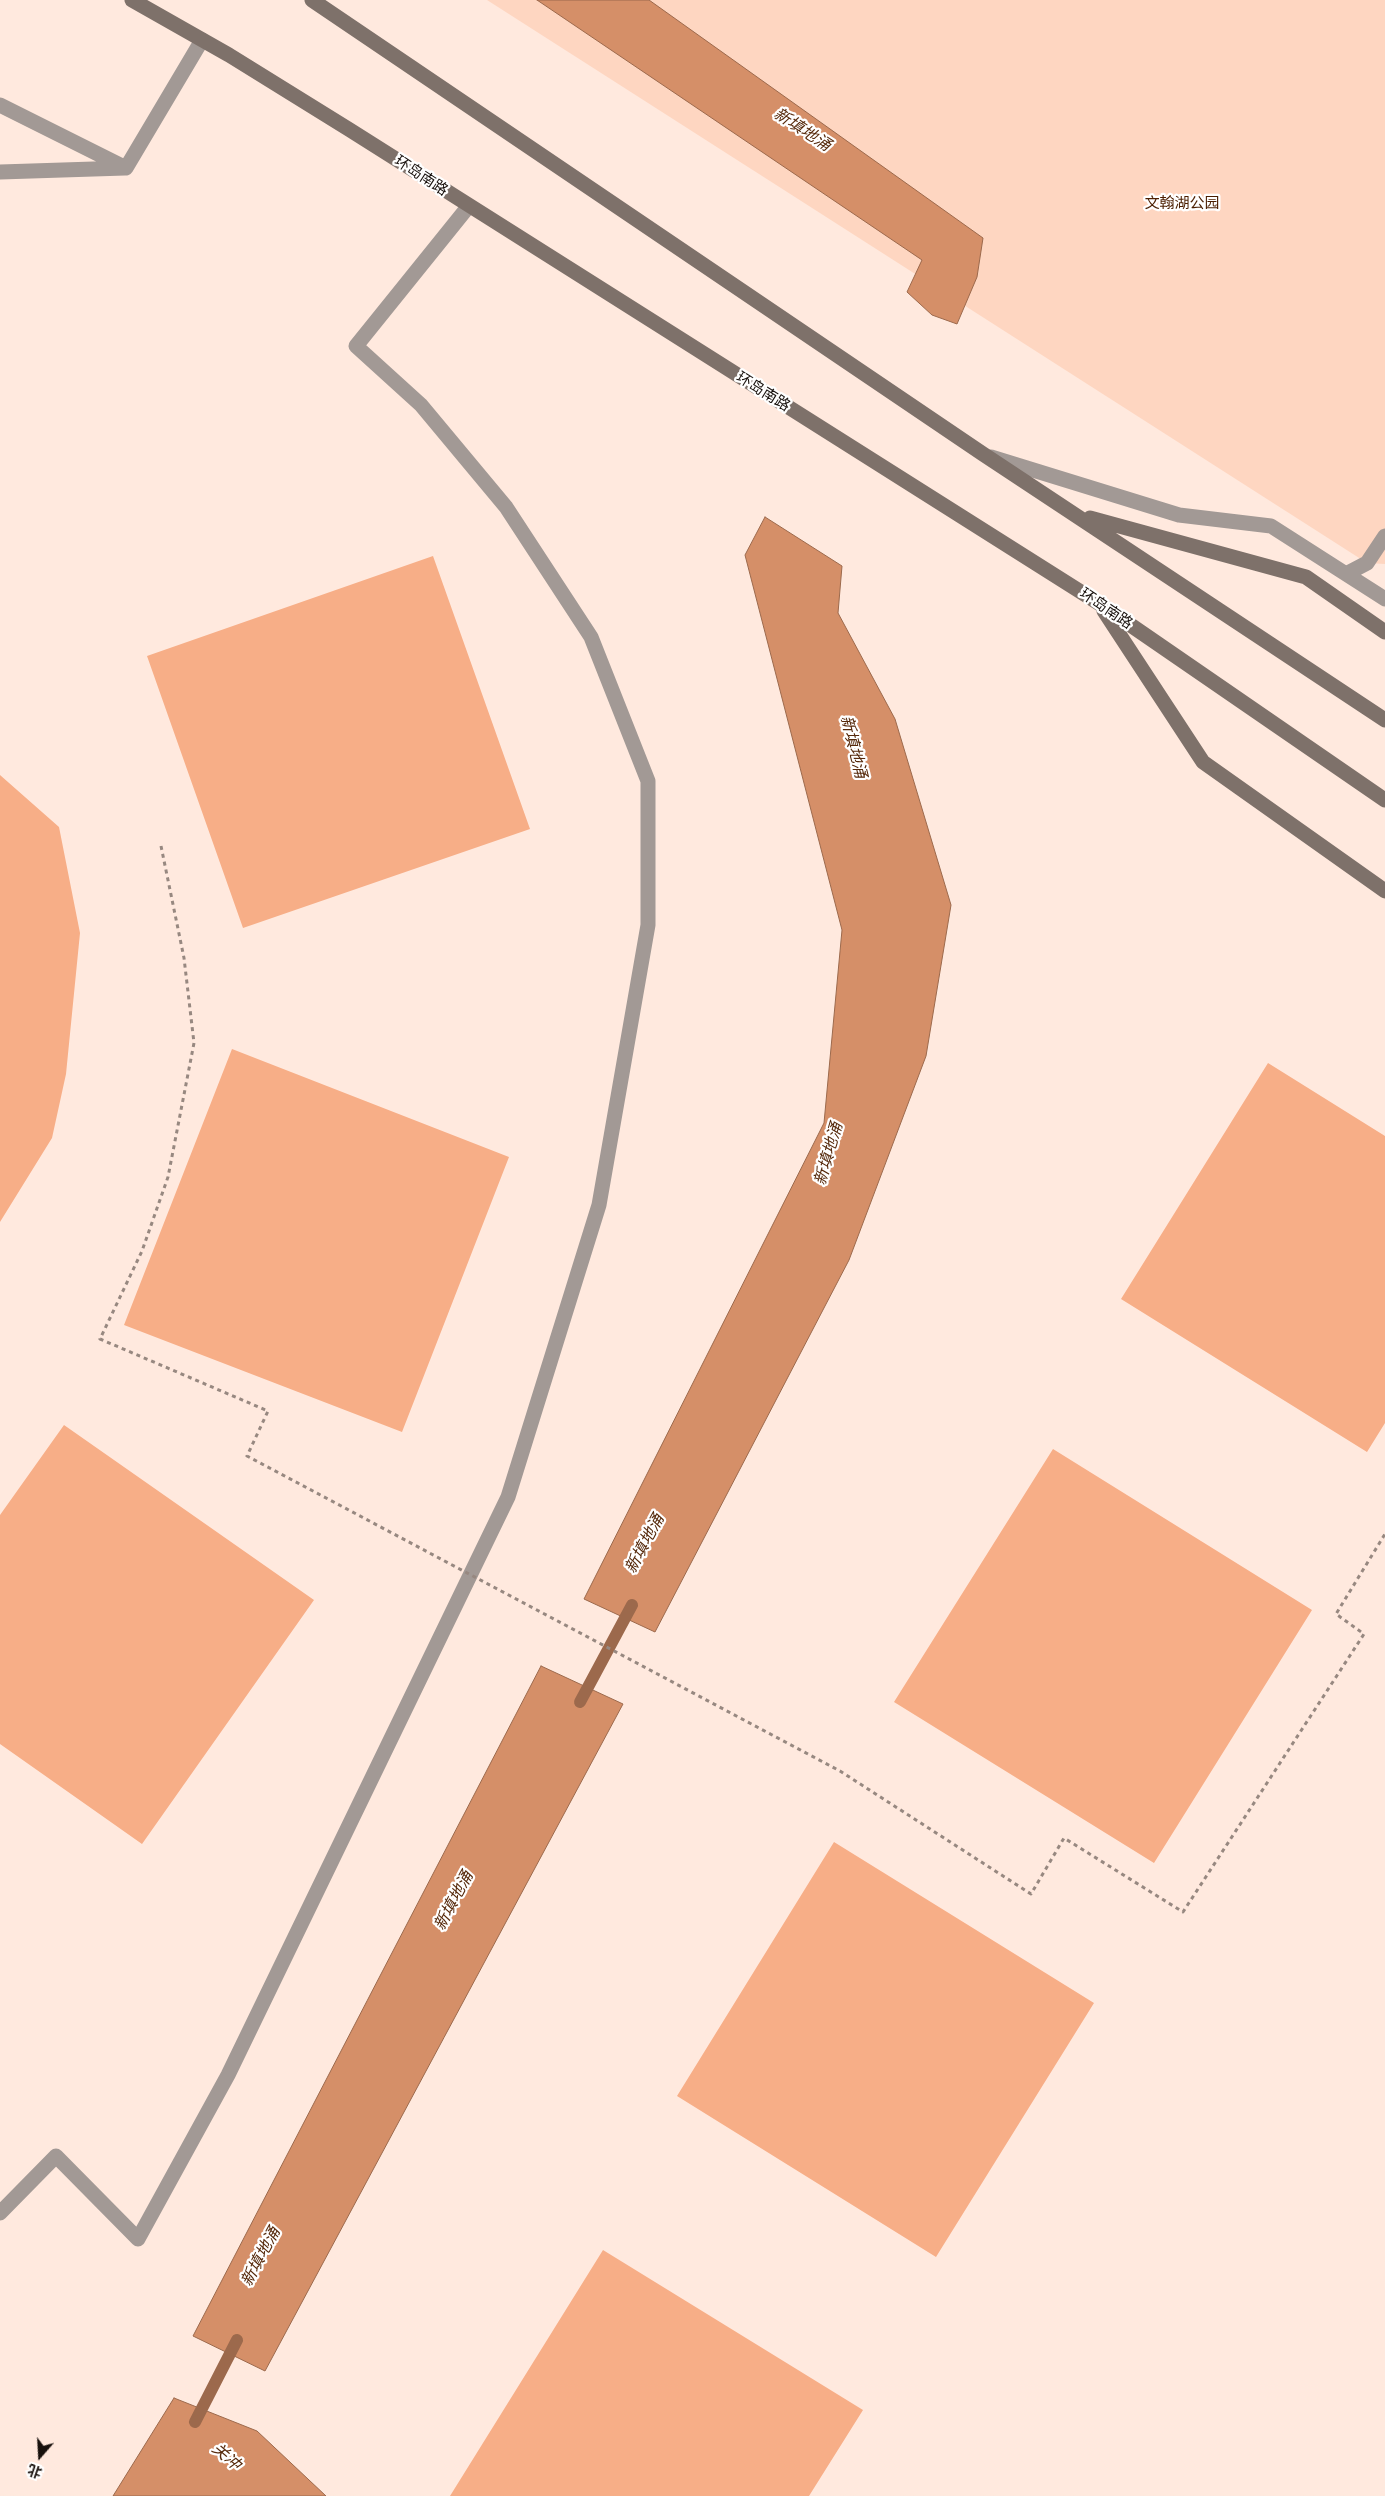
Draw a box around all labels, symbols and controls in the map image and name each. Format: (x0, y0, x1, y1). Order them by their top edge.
water label: 新填地涌 (770, 105, 834, 155)
street label: 环岛南路 (391, 152, 451, 200)
park label: 文翰湖公园 (1145, 195, 1219, 213)
street label: 环岛南路 (733, 368, 793, 416)
street label: 环岛南路 (1076, 585, 1136, 633)
water label: 新填地涌 (836, 714, 870, 780)
water label: 新填地涌 (811, 1121, 847, 1187)
water label: 新填地涌 (622, 1511, 668, 1577)
water label: 新填地涌 (431, 1868, 477, 1934)
water label: 新填地涌 (238, 2224, 284, 2290)
north arrow (15, 2431, 65, 2481)
water label: 关冲 (208, 2439, 244, 2475)
text: 北 (26, 2460, 44, 2481)

